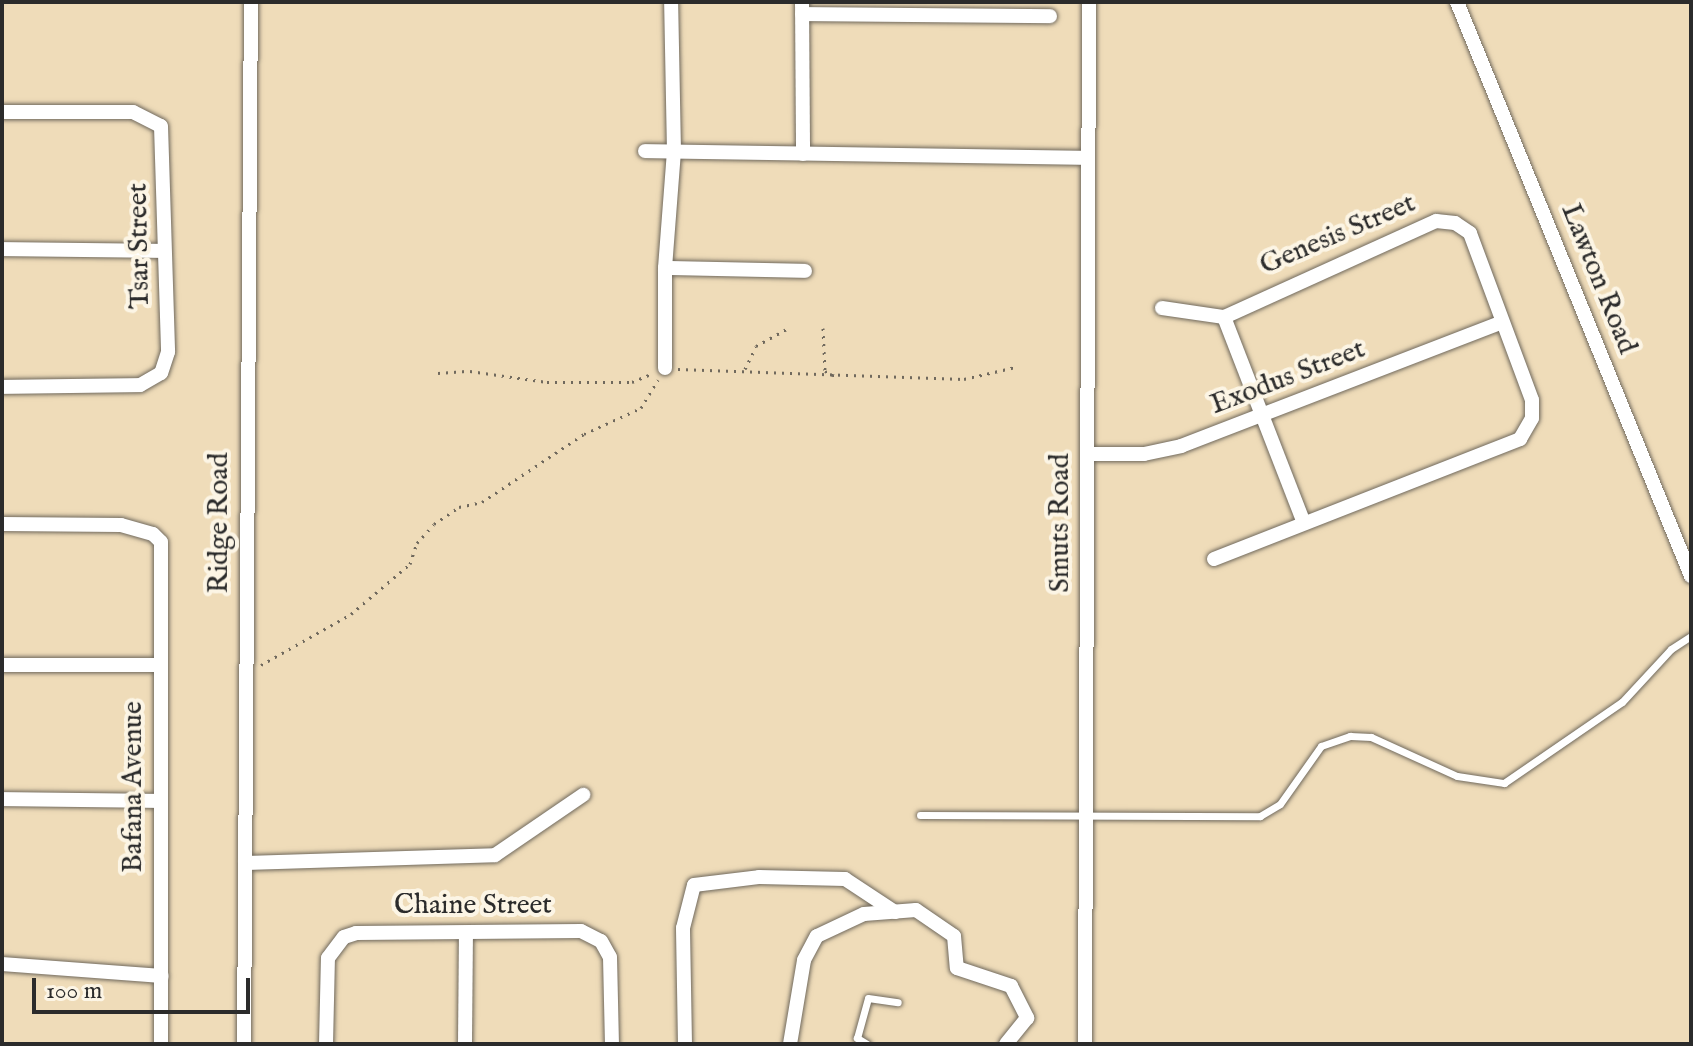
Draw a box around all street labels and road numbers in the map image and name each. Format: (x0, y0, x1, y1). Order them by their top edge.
street label: Tsar Street (122, 183, 158, 309)
street label: Genesis Street (1255, 187, 1421, 283)
street label: Lawton Road (1553, 199, 1643, 359)
street label: Exodus Street (1206, 333, 1370, 423)
street label: Ridge Road (203, 453, 237, 593)
street label: Smuts Road (1044, 453, 1078, 593)
street label: Bafana Avenue (117, 701, 151, 873)
street label: Chaine Street (394, 889, 552, 923)

